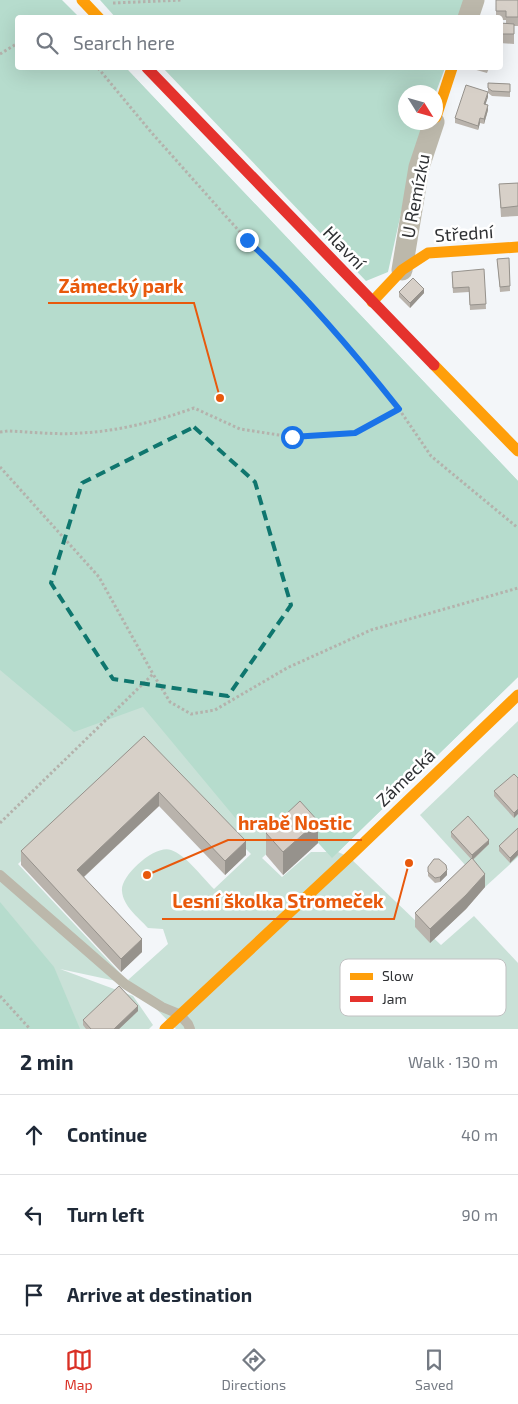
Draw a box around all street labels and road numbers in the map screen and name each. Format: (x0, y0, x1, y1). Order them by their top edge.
street label: U Remízku (396, 152, 434, 240)
street label: Střední (434, 220, 495, 246)
street label: Hlavní (319, 221, 371, 274)
street label: Zámecká (371, 744, 439, 811)

